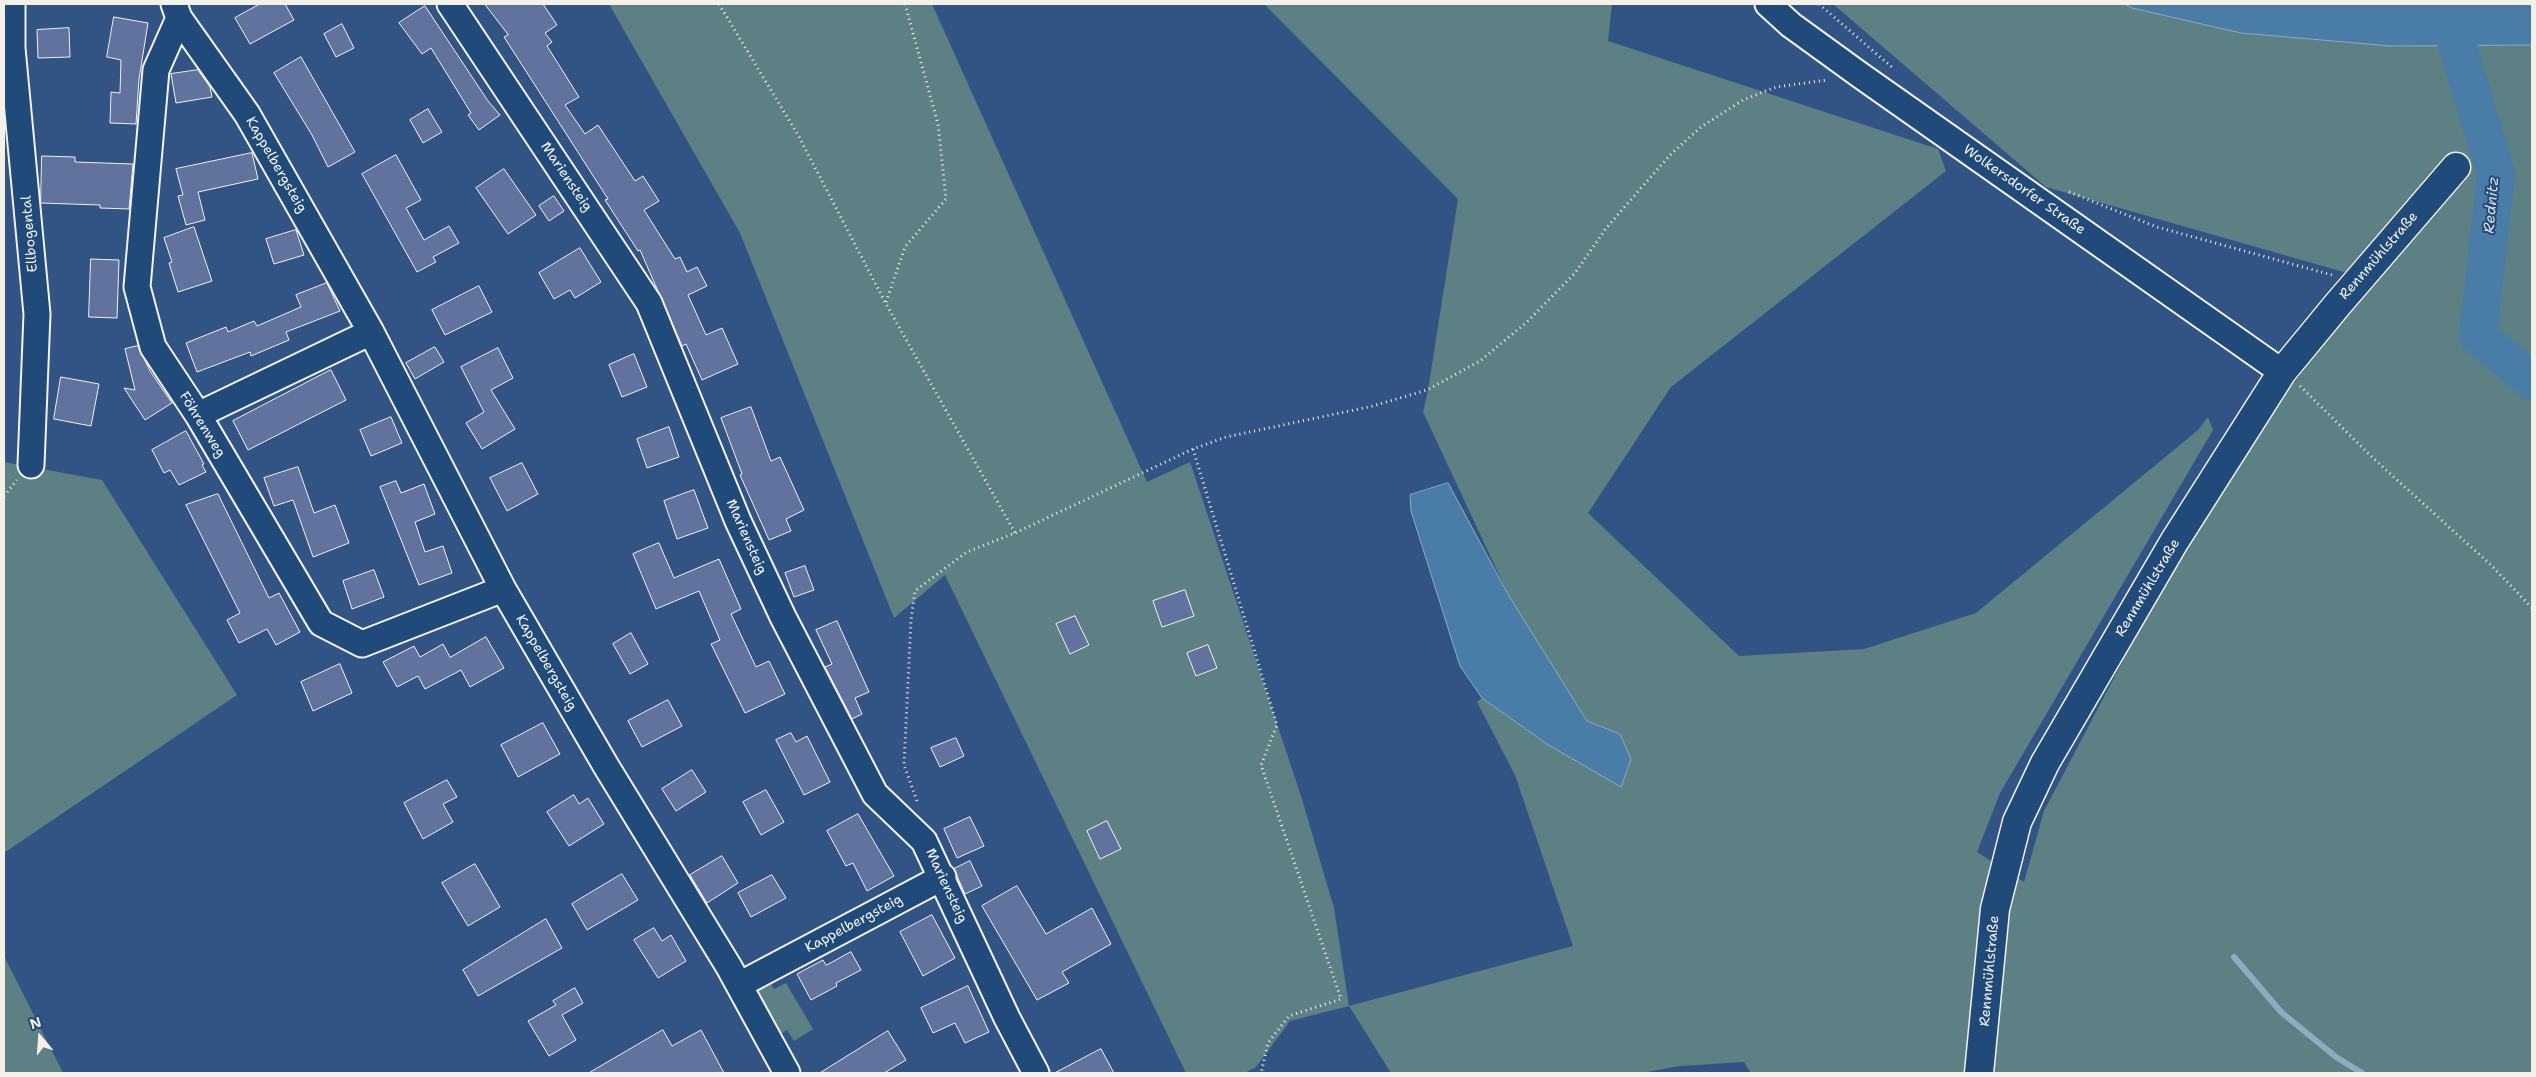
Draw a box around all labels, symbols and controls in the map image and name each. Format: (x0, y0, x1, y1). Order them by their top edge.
street label: Kappelbergsteig (242, 114, 310, 216)
street label: Mariensteig (537, 139, 595, 215)
street label: Wolkersdorfer Straße (1960, 141, 2088, 239)
water label: Rednitz (2481, 176, 2503, 234)
street label: Ellbogental (18, 195, 42, 273)
street label: Rennmühlstraße (2336, 209, 2422, 303)
street label: Föhrenweg (175, 389, 229, 461)
street label: Mariensteig (722, 497, 770, 577)
street label: Rennmühlstraße (2112, 536, 2184, 640)
street label: Kappelbergsteig (512, 612, 580, 714)
street label: Mariensteig (921, 846, 971, 926)
street label: Kappelbergsteig (802, 891, 906, 957)
street label: Rennmühlstraße (1977, 915, 2003, 1027)
north arrow (15, 1012, 65, 1062)
text: N (27, 1012, 43, 1033)

